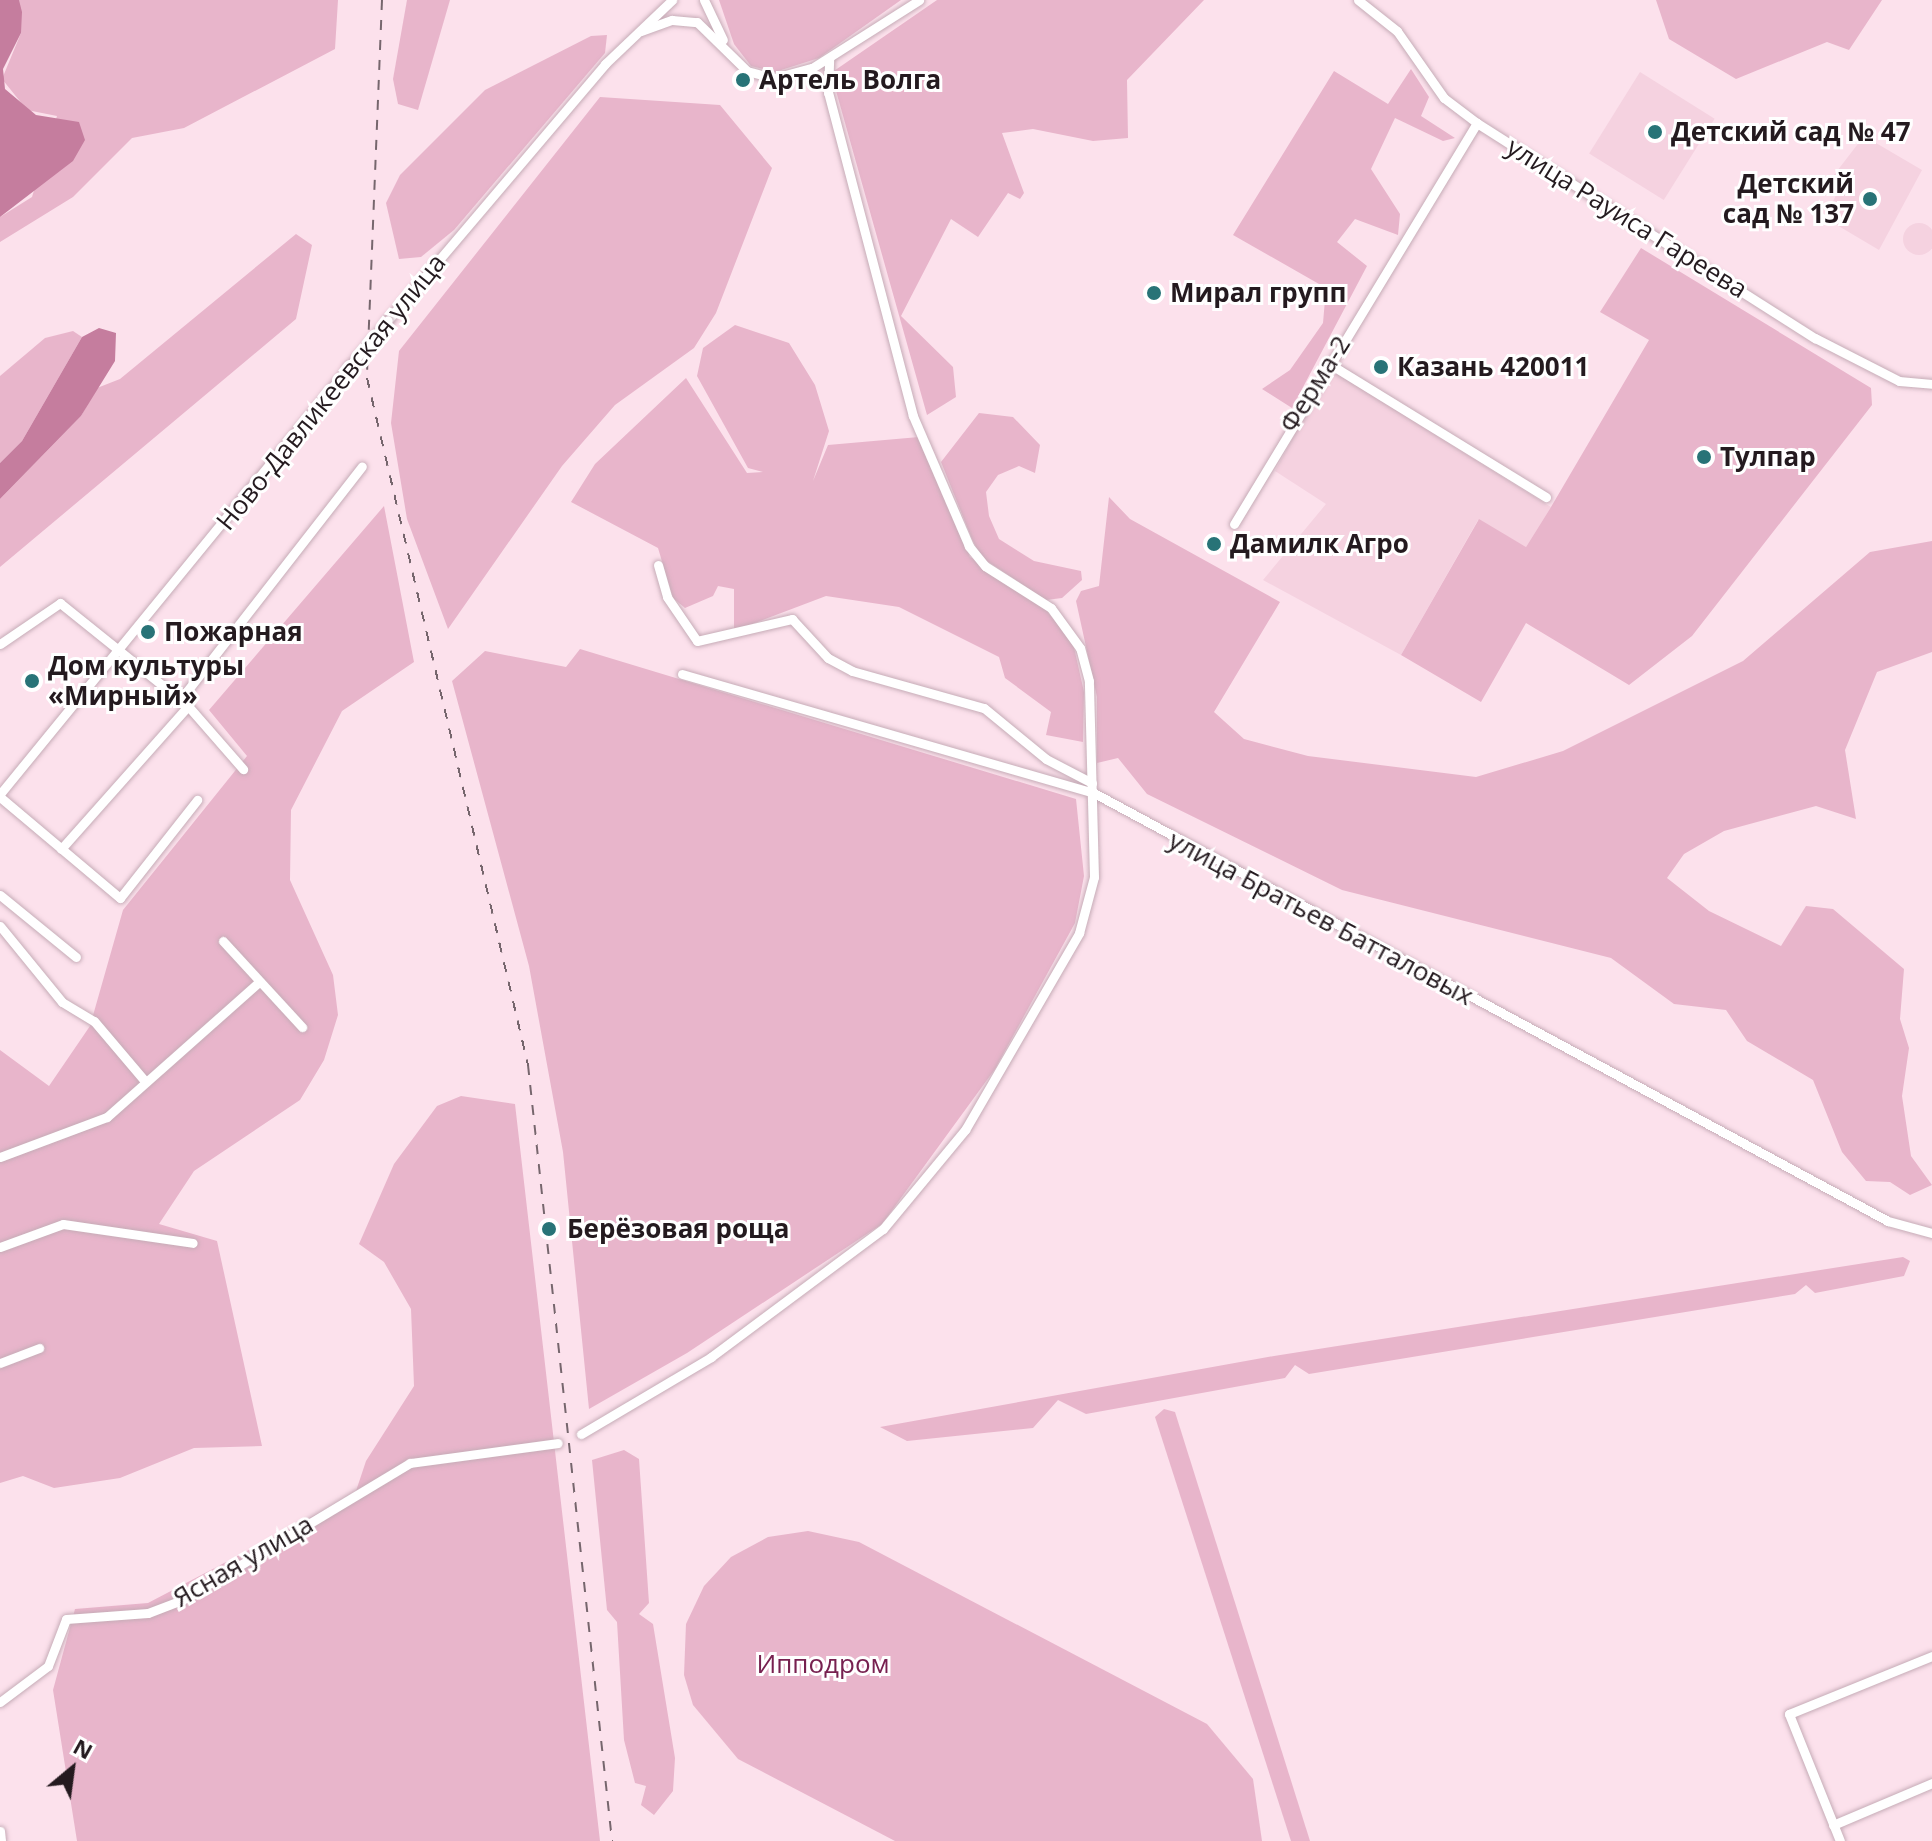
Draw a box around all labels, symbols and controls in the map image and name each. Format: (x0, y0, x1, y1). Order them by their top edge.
place label: Артель Волга (759, 64, 941, 96)
marker: Артель Волга (734, 71, 752, 89)
place label: Детский сад № 47 (1671, 116, 1911, 148)
marker: Детский сад № 47 (1646, 123, 1664, 141)
street label: улица Рауиса Гареева (1501, 131, 1753, 305)
place label: Детский сад № 137 (1723, 168, 1854, 230)
marker: Детский сад № 137 (1861, 190, 1879, 208)
street label: Ново-Давликеевская улица (210, 248, 452, 536)
place label: Мирал групп (1170, 277, 1346, 309)
marker: Мирал групп (1145, 284, 1163, 302)
street label: Ферма-2 (1273, 330, 1357, 438)
place label: Казань 420011 (1397, 351, 1589, 383)
marker: Казань 420011 (1372, 358, 1390, 376)
place label: Тулпар (1720, 441, 1816, 473)
marker: Тулпар (1695, 448, 1713, 466)
place label: Дамилк Агро (1230, 528, 1409, 560)
marker: Дамилк Агро (1205, 535, 1223, 553)
place label: Пожарная (164, 616, 303, 648)
marker: Пожарная (139, 623, 157, 641)
place label: Дом культуры «Мирный» (48, 650, 244, 712)
marker: Дом культуры «Мирный» (23, 672, 41, 690)
street label: улица Братьев Батталовых (1163, 824, 1479, 1012)
place label: Берёзовая роща (567, 1213, 789, 1245)
marker: Берёзовая роща (538, 1218, 560, 1240)
street label: Ясная улица (168, 1508, 318, 1614)
park label: Ипподром (756, 1648, 890, 1680)
north arrow (32, 1729, 112, 1809)
text: N (69, 1731, 99, 1765)

